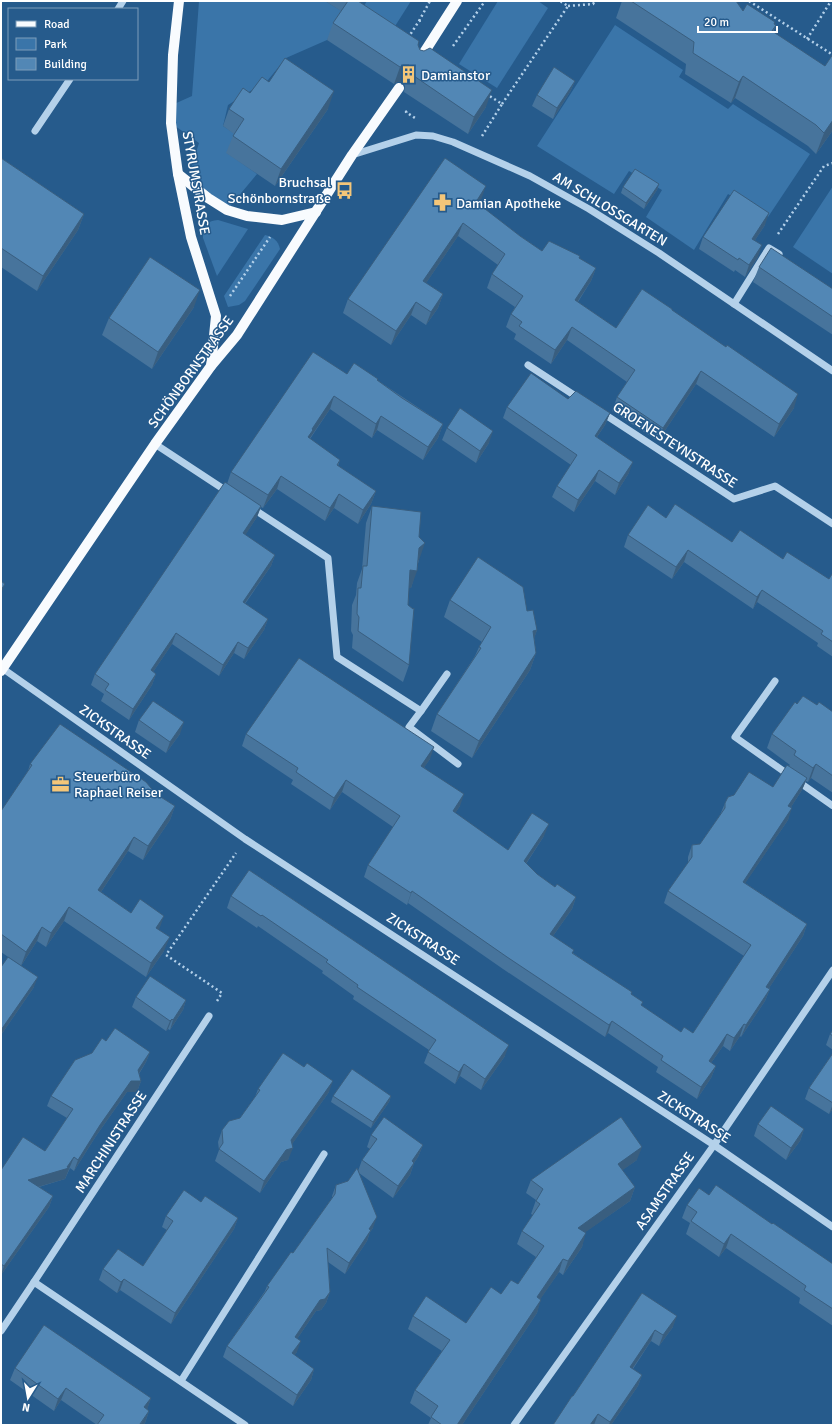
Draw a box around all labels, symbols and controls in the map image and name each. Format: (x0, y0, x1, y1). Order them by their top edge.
legend (8, 8, 138, 80)
scale bar (698, 8, 777, 34)
text: 20 m (704, 15, 729, 30)
text: Road (44, 17, 70, 32)
text: Park (44, 37, 67, 52)
text: Building (44, 57, 87, 72)
building icon: Damianstor (398, 65, 418, 85)
place label: Damianstor (421, 67, 491, 84)
street label: STYRUMSTRASSE (179, 130, 213, 236)
street label: AM SCHLOSSGARTEN (550, 168, 670, 250)
place label: Bruchsal Schönbornstraße (228, 174, 331, 207)
bus stop icon: Bruchsal Schönbornstraße (334, 180, 354, 200)
pharmacy icon: Damian Apotheke (433, 193, 453, 213)
place label: Damian Apotheke (456, 195, 561, 212)
street label: SCHÖNBORNSTRASSE (145, 313, 237, 431)
street label: GROENESTEYNSTRASSE (609, 398, 741, 492)
street label: ZICKSTRASSE (76, 701, 154, 763)
place label: Steuerbüro Raphael Reiser (74, 768, 164, 801)
office icon: Steuerbüro Raphael Reiser (51, 774, 71, 794)
street label: ZICKSTRASSE (383, 909, 463, 969)
street label: ZICKSTRASSE (654, 1087, 734, 1147)
street label: MARCHINISTRASSE (72, 1088, 150, 1196)
street label: ASAMSTRASSE (632, 1149, 698, 1233)
north arrow (8, 1378, 48, 1418)
text: N (21, 1400, 31, 1414)

